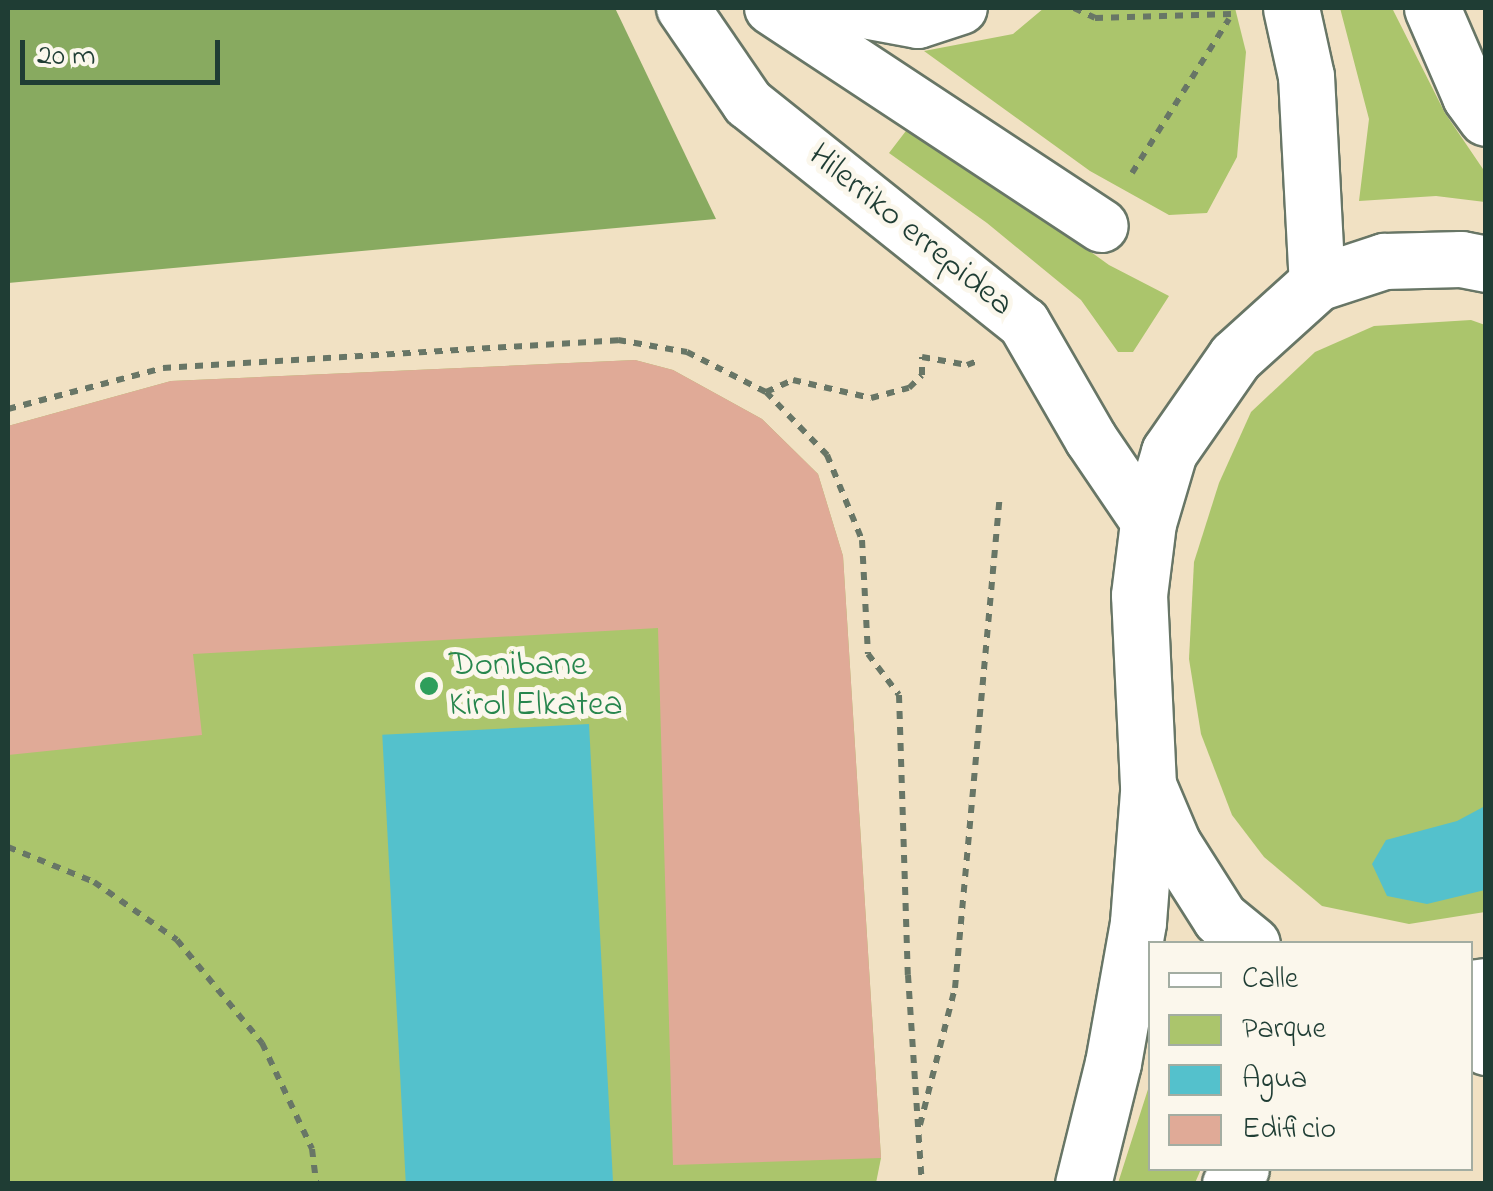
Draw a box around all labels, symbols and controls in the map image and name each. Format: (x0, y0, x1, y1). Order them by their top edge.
scale bar (25, 20, 225, 82)
text: 20 m (37, 35, 96, 79)
street label: Hilerriko errepidea (799, 136, 1021, 326)
place label: Donibane Kirol Elkatea (449, 645, 623, 727)
marker: Donibane Kirol Elkatea (418, 675, 440, 697)
legend (1148, 941, 1473, 1171)
text: Calle (1242, 958, 1298, 1002)
text: Parque (1242, 1008, 1326, 1052)
text: Agua (1242, 1058, 1307, 1102)
text: Edificio (1242, 1108, 1336, 1152)

